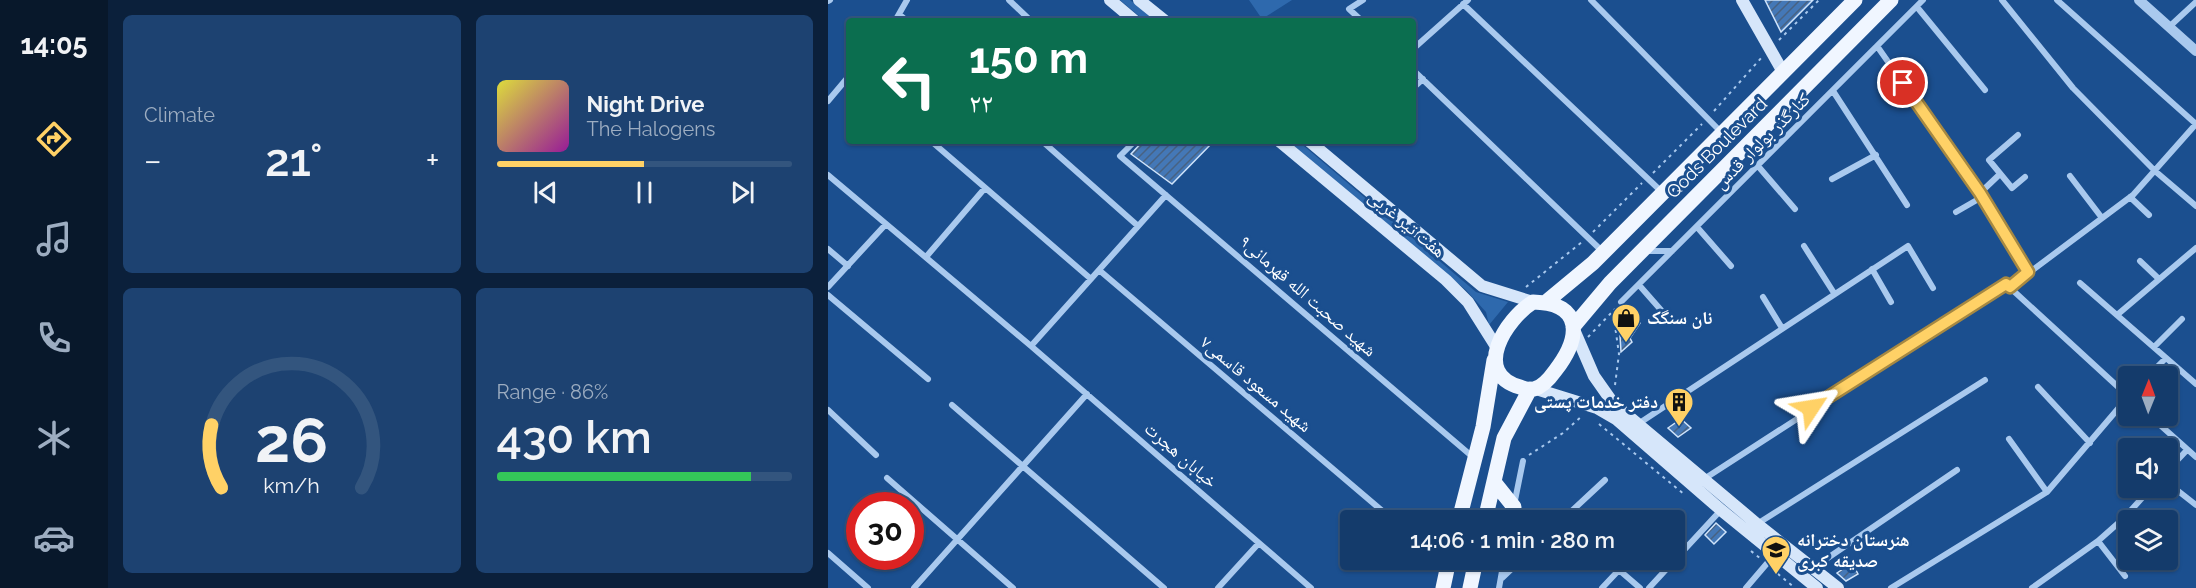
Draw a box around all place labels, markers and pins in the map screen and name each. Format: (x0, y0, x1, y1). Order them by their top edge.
pin (1877, 57, 1928, 108)
shop icon: نان سنگک (1610, 302, 1642, 344)
place label: نان سنگک (1647, 307, 1712, 329)
building icon: دفتر خدمات پستی (1663, 386, 1695, 428)
place label: دفتر خدمات پستی (1534, 391, 1658, 413)
place label: هنرستان دخترانه صدیقه کبری (1797, 529, 1910, 572)
school or university icon: هنرستان دخترانه صدیقه کبری (1760, 534, 1792, 576)

